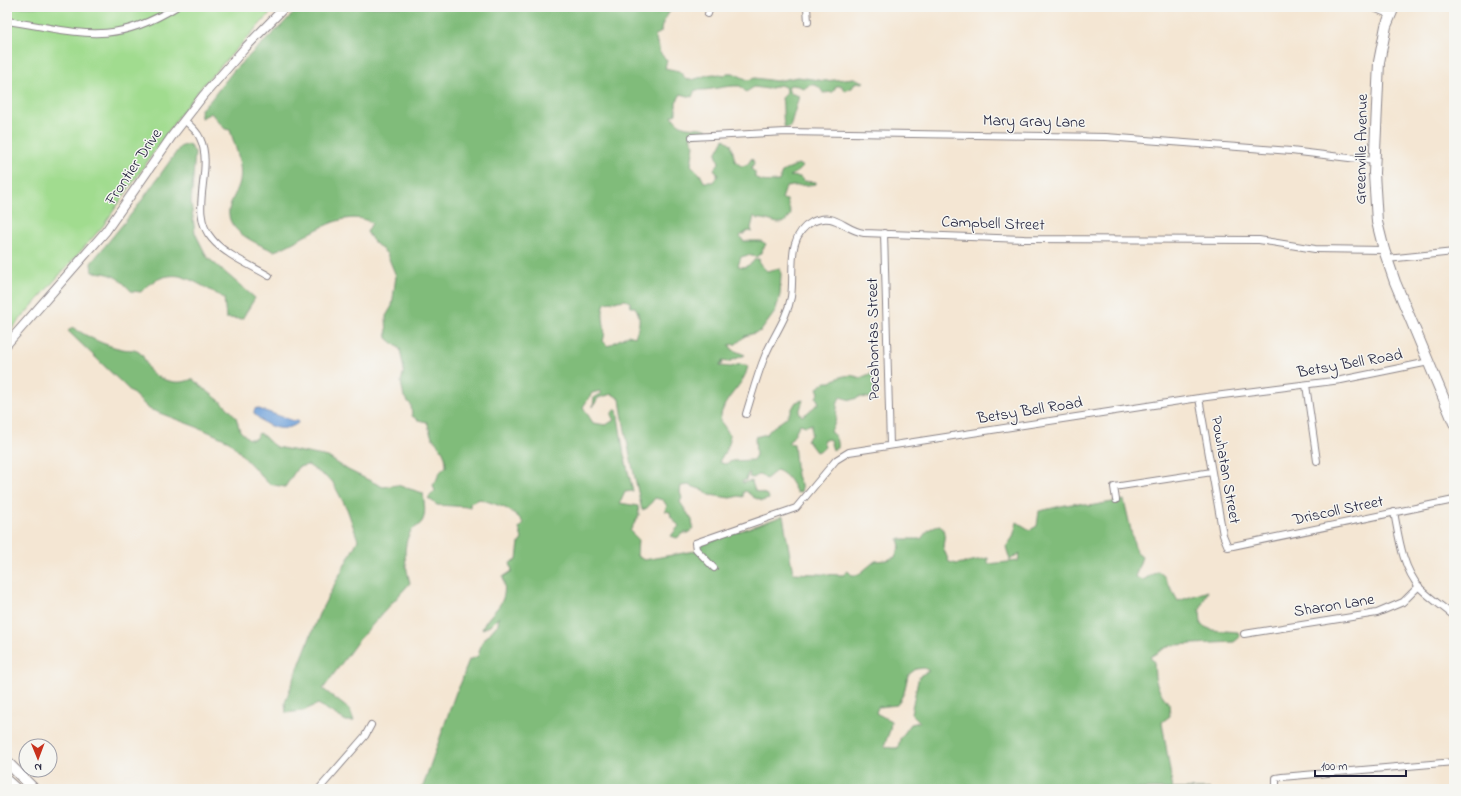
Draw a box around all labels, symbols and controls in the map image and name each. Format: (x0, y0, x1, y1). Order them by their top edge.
street label: Greenville Avenue (1349, 93, 1375, 205)
street label: Mary Gray Lane (983, 109, 1086, 135)
street label: Frontier Drive (99, 123, 169, 211)
street label: Campbell Street (941, 210, 1046, 238)
street label: Pocahontas Street (861, 277, 887, 401)
street label: Betsy Bell Road (1295, 343, 1405, 385)
street label: Betsy Bell Road (975, 391, 1084, 431)
street label: Powhatan Street (1204, 414, 1246, 526)
street label: Driscoll Street (1289, 490, 1386, 533)
street label: Sharon Lane (1292, 588, 1377, 624)
north arrow (18, 738, 58, 778)
scale bar (1315, 752, 1406, 778)
text: 100 m (1321, 758, 1348, 776)
text: N (34, 759, 42, 775)

